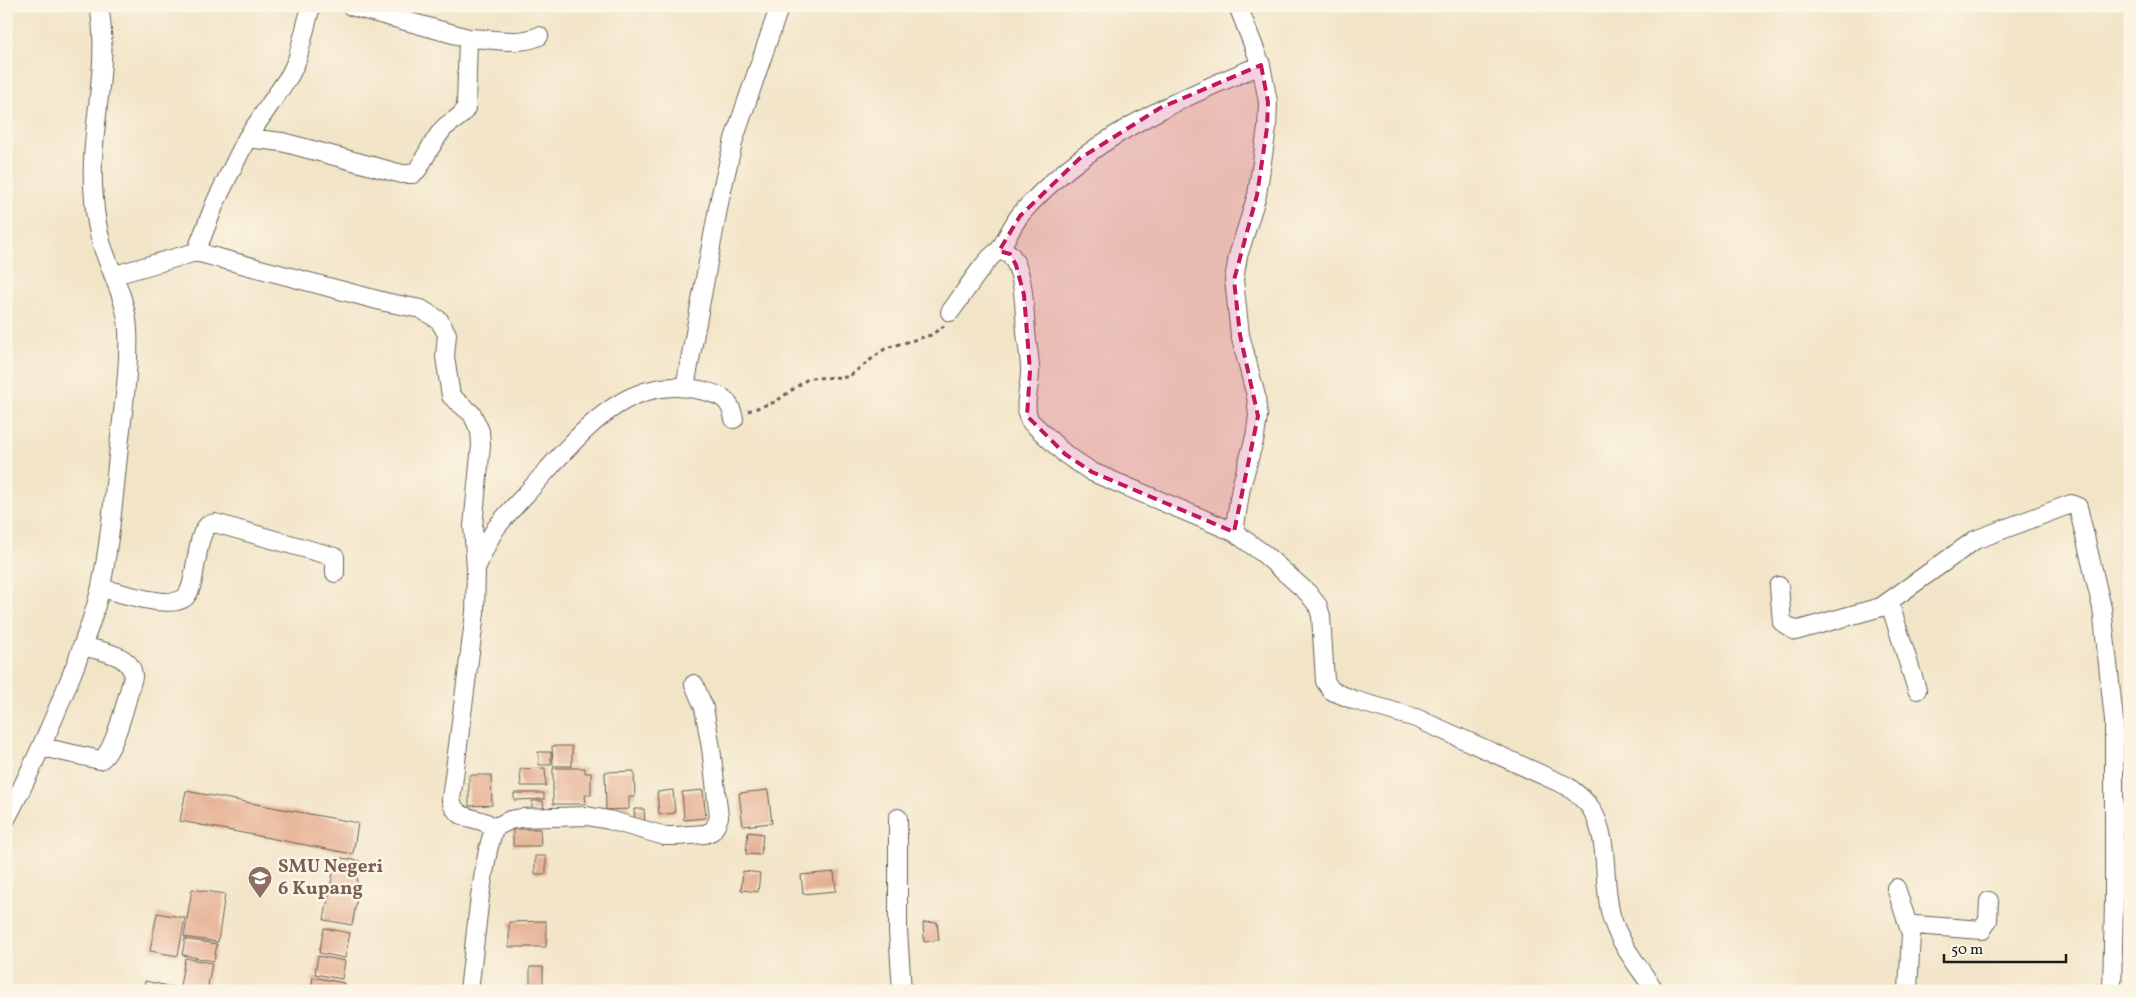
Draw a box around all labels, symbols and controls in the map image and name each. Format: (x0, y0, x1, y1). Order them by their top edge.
place label: SMU Negeri 6 Kupang (278, 854, 383, 902)
school or university icon: SMU Negeri 6 Kupang (247, 865, 273, 899)
scale bar (1944, 932, 2066, 964)
text: 50 m (1951, 940, 1983, 961)

